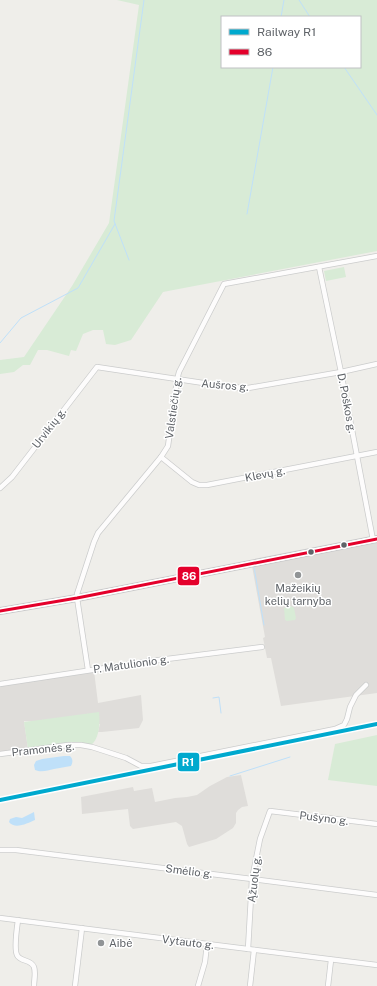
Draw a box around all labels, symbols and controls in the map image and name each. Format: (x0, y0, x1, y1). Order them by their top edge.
legend (221, 16, 361, 68)
text: Railway R1 (257, 25, 316, 39)
text: 86 (257, 45, 272, 59)
street label: D. Poškos g. (335, 372, 359, 434)
street label: Valstiečių g. (163, 376, 183, 440)
street label: Aušros g. (201, 377, 249, 393)
street label: Urvikių g. (30, 405, 68, 451)
street label: Klevų g. (244, 464, 286, 484)
unlabelled marker (339, 540, 349, 550)
unlabelled marker (306, 547, 316, 557)
line badge: 86 (177, 566, 200, 586)
text: 86 (182, 570, 196, 582)
marker: Mažeikių kelių tarnyba (293, 570, 303, 580)
place label: Mažeikių kelių tarnyba (265, 582, 331, 607)
street label: P. Matulionio g. (92, 653, 170, 675)
street label: Pramonės g. (11, 740, 75, 758)
line badge: R1 (177, 752, 200, 772)
text: R1 (182, 756, 194, 768)
street label: Pušyno g. (299, 809, 349, 827)
street label: Ąžuolų g. (245, 855, 263, 903)
street label: Smėlio g. (165, 862, 213, 880)
street label: Vytauto g. (161, 933, 215, 951)
place label: Aibė (109, 937, 132, 949)
marker: Aibė (96, 938, 106, 948)

